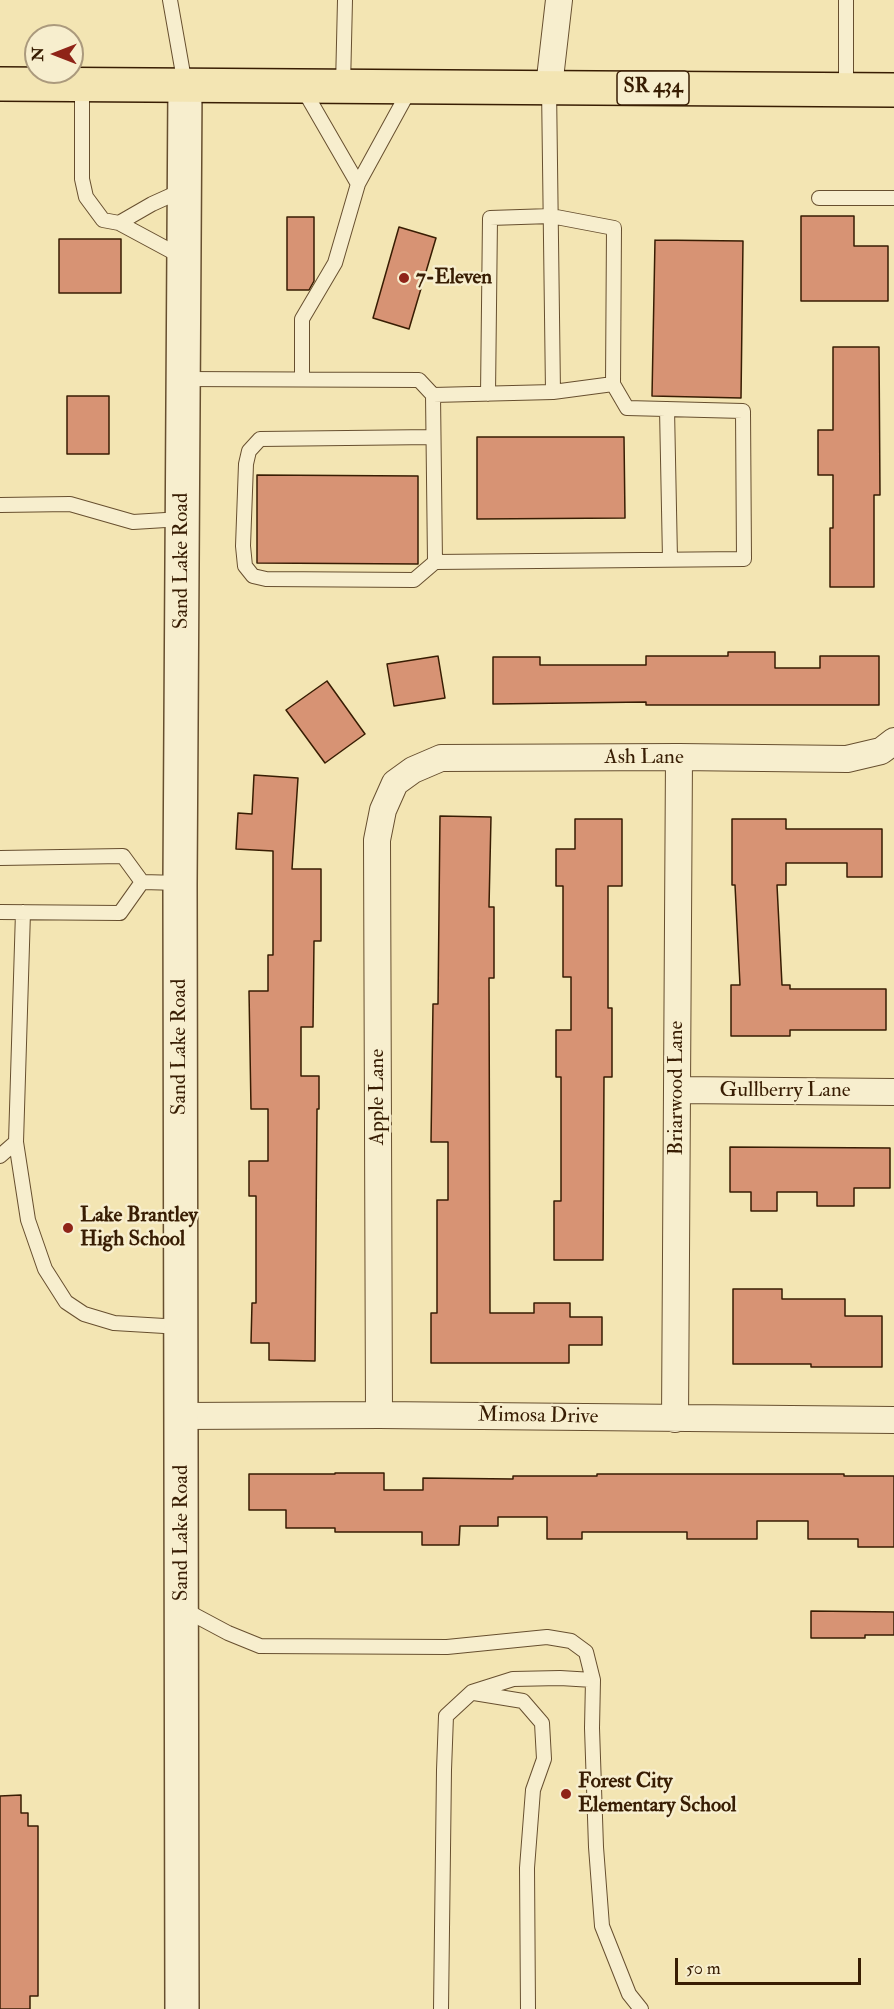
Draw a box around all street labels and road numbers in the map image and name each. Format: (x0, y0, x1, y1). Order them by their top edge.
road number: SR 434 (617, 71, 689, 105)
street label: Sand Lake Road (169, 493, 195, 629)
street label: Ash Lane (604, 745, 684, 771)
street label: Sand Lake Road (167, 979, 193, 1115)
street label: Briarwood Lane (664, 1021, 690, 1155)
street label: Apple Lane (365, 1049, 391, 1145)
street label: Gullberry Lane (719, 1078, 851, 1104)
street label: Mimosa Drive (478, 1403, 598, 1431)
street label: Sand Lake Road (169, 1465, 195, 1601)

